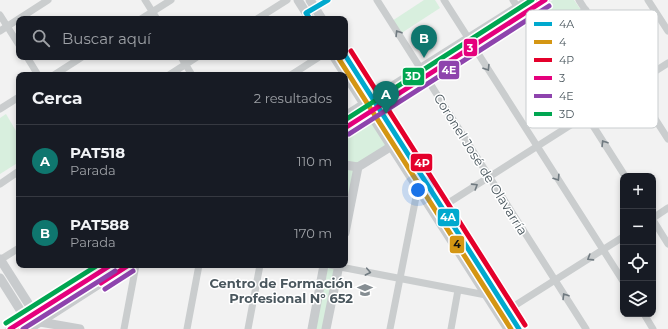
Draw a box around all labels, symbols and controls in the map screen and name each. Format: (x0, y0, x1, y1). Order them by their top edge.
legend (526, 10, 658, 128)
search box (16, 16, 348, 60)
text: 4A (559, 17, 574, 31)
pin: B (411, 25, 437, 58)
icon: search (30, 27, 52, 49)
text: Buscar aquí (62, 29, 151, 48)
one-way arrow (395, 30, 403, 37)
text: 4 (559, 35, 567, 49)
line badge: 3 (463, 38, 478, 57)
text: 3 (466, 41, 474, 55)
text: 4P (559, 53, 574, 67)
line badge: 4E (438, 60, 460, 80)
text: 4E (442, 63, 456, 77)
one-way arrow (483, 64, 490, 71)
line badge: 3D (402, 67, 425, 86)
text: 3D (404, 69, 421, 83)
text: 3 (559, 71, 565, 85)
pin: A (373, 81, 399, 114)
text: Cerca (32, 88, 82, 108)
text: 4E (559, 89, 574, 103)
text: 2 resultados (254, 90, 332, 106)
street label: Coronel José de Olavarría (431, 90, 531, 238)
text: 3D (559, 107, 574, 121)
one-way arrow (601, 140, 609, 147)
text: PAT518 (70, 143, 125, 162)
text: A (40, 153, 50, 169)
text: 110 m (297, 153, 332, 169)
line badge: 4P (410, 153, 433, 172)
text: 4P (414, 156, 430, 170)
text: Parada (70, 162, 116, 178)
map controls (620, 173, 656, 317)
button: + (620, 173, 656, 209)
one-way arrow (552, 174, 560, 181)
your location (408, 180, 428, 200)
one-way arrow (470, 184, 477, 191)
line badge: 4A (437, 208, 460, 227)
button: − (620, 209, 656, 245)
text: 4A (440, 210, 457, 224)
text: PAT588 (70, 215, 129, 234)
text: B (40, 225, 50, 241)
text: 170 m (294, 225, 332, 241)
text: Parada (70, 234, 116, 250)
line badge: 4 (449, 235, 465, 254)
text: 4 (453, 237, 461, 251)
button: locate (620, 245, 656, 281)
one-way arrow (587, 253, 594, 261)
one-way arrow (365, 268, 371, 276)
place label: Centro de Formación Profesional N° 652 (209, 275, 353, 306)
school or university icon: Centro de Formación Profesional N° 652 (356, 281, 374, 299)
button: layers (620, 281, 656, 317)
one-way arrow (562, 293, 570, 300)

